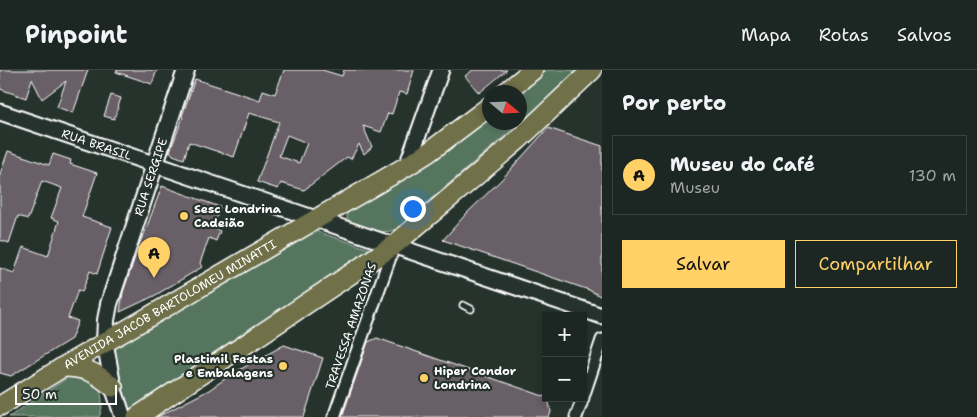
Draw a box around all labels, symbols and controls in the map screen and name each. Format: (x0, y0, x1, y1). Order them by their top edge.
text: Pinpoint (25, 19, 127, 51)
text: Mapa (741, 23, 791, 47)
text: Rotas (819, 23, 869, 47)
text: Salvos (897, 23, 952, 47)
north arrow (482, 85, 527, 130)
text: Por perto (622, 89, 726, 117)
street label: RUA BRASIL (59, 125, 134, 164)
street label: RUA SERGIPE (130, 136, 171, 218)
text: Museu do Café (670, 152, 815, 177)
text: A (633, 165, 645, 186)
text: 130 m (909, 165, 956, 186)
text: Museu (670, 177, 720, 198)
your location (400, 196, 426, 222)
place label: Sesc Londrina Cadeião (194, 201, 282, 231)
marker: Sesc Londrina Cadeião (178, 210, 190, 222)
pin: A (138, 237, 170, 278)
street label: AVENIDA JACOB BARTOLOMEU MINATTI (60, 238, 278, 372)
button: Salvar (622, 240, 785, 288)
button: Compartilhar (795, 240, 957, 288)
street label: TRAVESSA AMAZONAS (322, 260, 380, 391)
map controls (542, 312, 587, 402)
button: + (542, 312, 587, 357)
place label: Plastimil Festas e Embalagens (174, 351, 273, 381)
button: − (542, 357, 587, 402)
marker: Plastimil Festas e Embalagens (277, 360, 289, 372)
place label: Hiper Condor Londrina (434, 363, 517, 393)
marker: Hiper Condor Londrina (418, 372, 430, 384)
scale bar (15, 382, 118, 405)
text: 50 m (22, 385, 57, 403)

